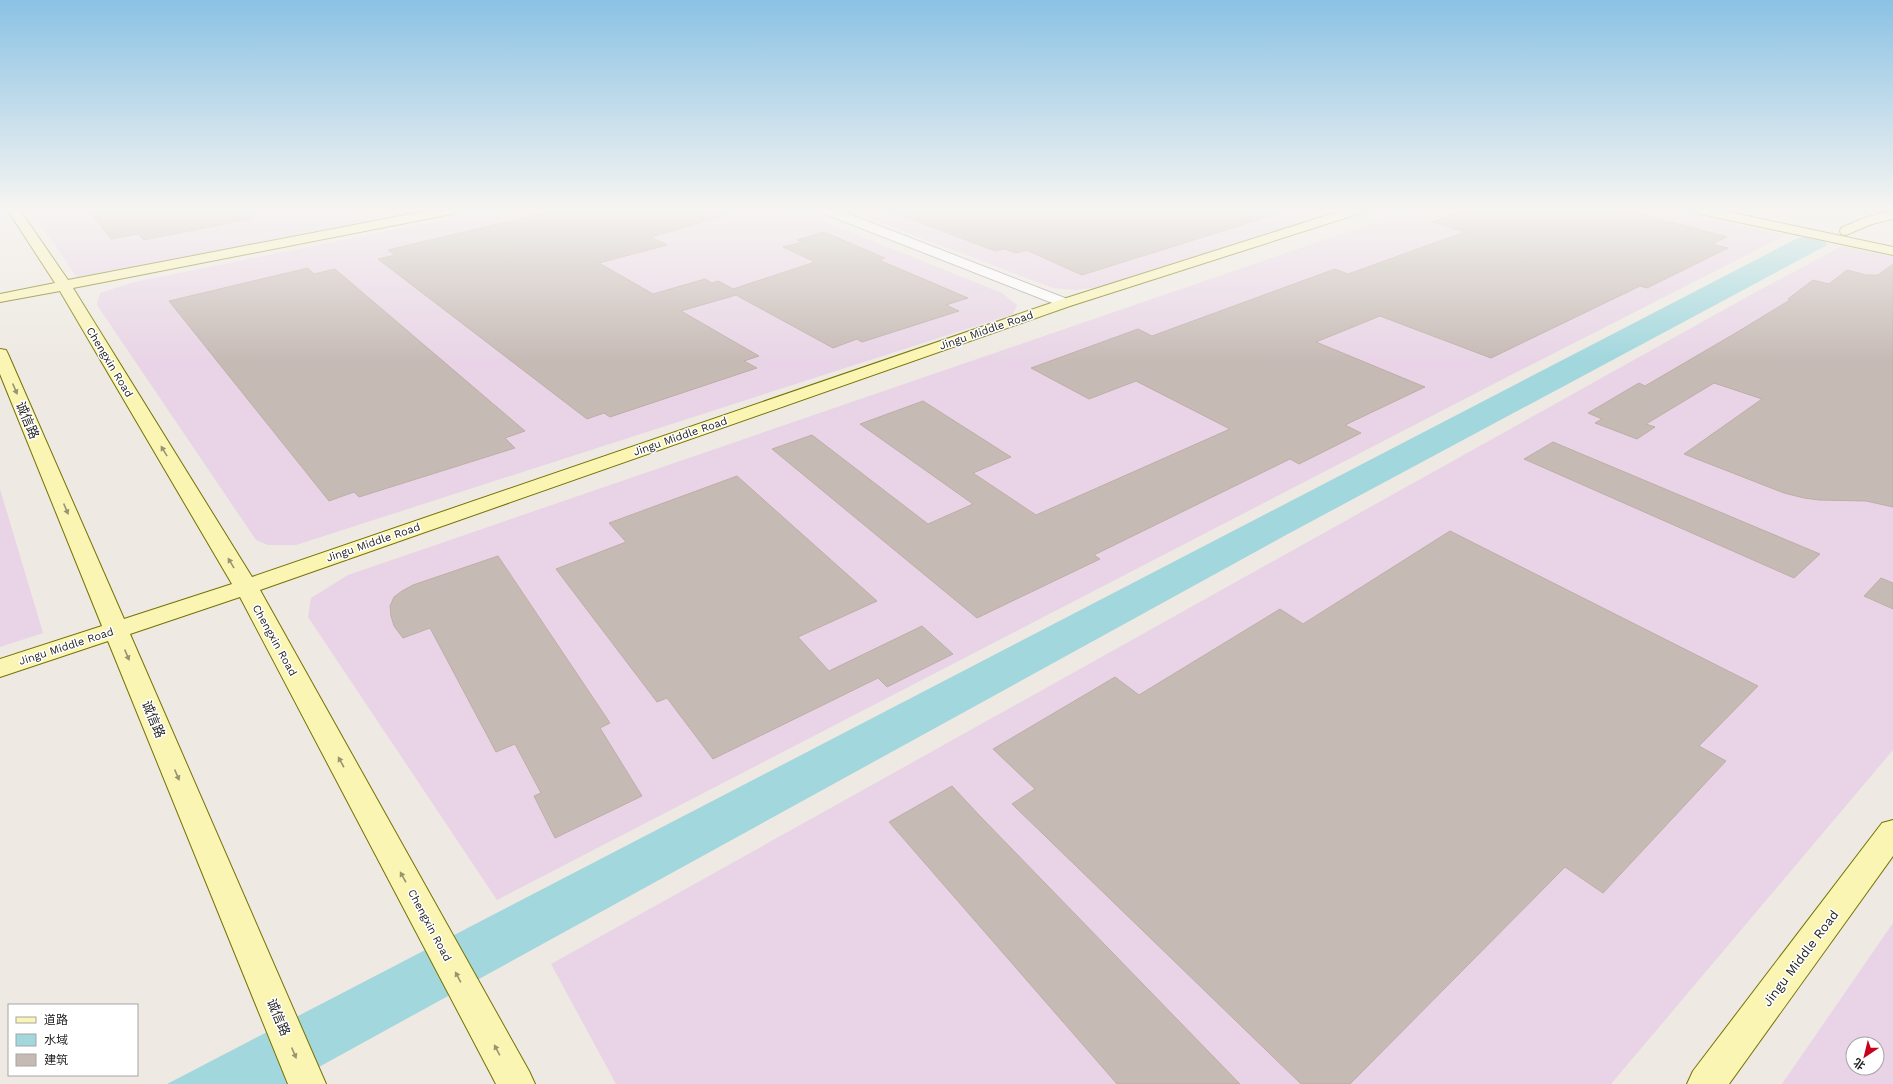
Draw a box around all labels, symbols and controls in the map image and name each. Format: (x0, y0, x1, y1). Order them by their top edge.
street label: Jingu Middle Road (937, 308, 1035, 353)
street label: Chengxin Road (84, 325, 136, 400)
one-way arrow (12, 384, 18, 395)
street label: 诚信路 (13, 399, 42, 441)
street label: Jingu Middle Road (631, 414, 729, 459)
one-way arrow (161, 445, 168, 457)
one-way arrow (63, 504, 69, 516)
street label: Jingu Middle Road (324, 520, 422, 565)
one-way arrow (228, 557, 235, 569)
street label: Chengxin Road (250, 602, 300, 678)
street label: Jingu Middle Road (17, 625, 115, 668)
one-way arrow (124, 649, 130, 660)
street label: 诚信路 (139, 698, 168, 740)
one-way arrow (338, 757, 345, 768)
one-way arrow (174, 769, 180, 780)
one-way arrow (400, 871, 407, 882)
street label: Chengxin Road (405, 887, 454, 963)
street label: Jingu Middle Road (1759, 907, 1842, 1009)
one-way arrow (454, 971, 461, 982)
street label: 诚信路 (264, 996, 293, 1038)
legend (8, 1004, 138, 1076)
text: 道路 (44, 1013, 68, 1027)
text: 水域 (44, 1033, 68, 1047)
north arrow (1845, 1036, 1885, 1076)
one-way arrow (494, 1044, 500, 1056)
one-way arrow (291, 1047, 297, 1058)
text: 建筑 (44, 1053, 68, 1067)
text: 北 (1851, 1055, 1868, 1072)

